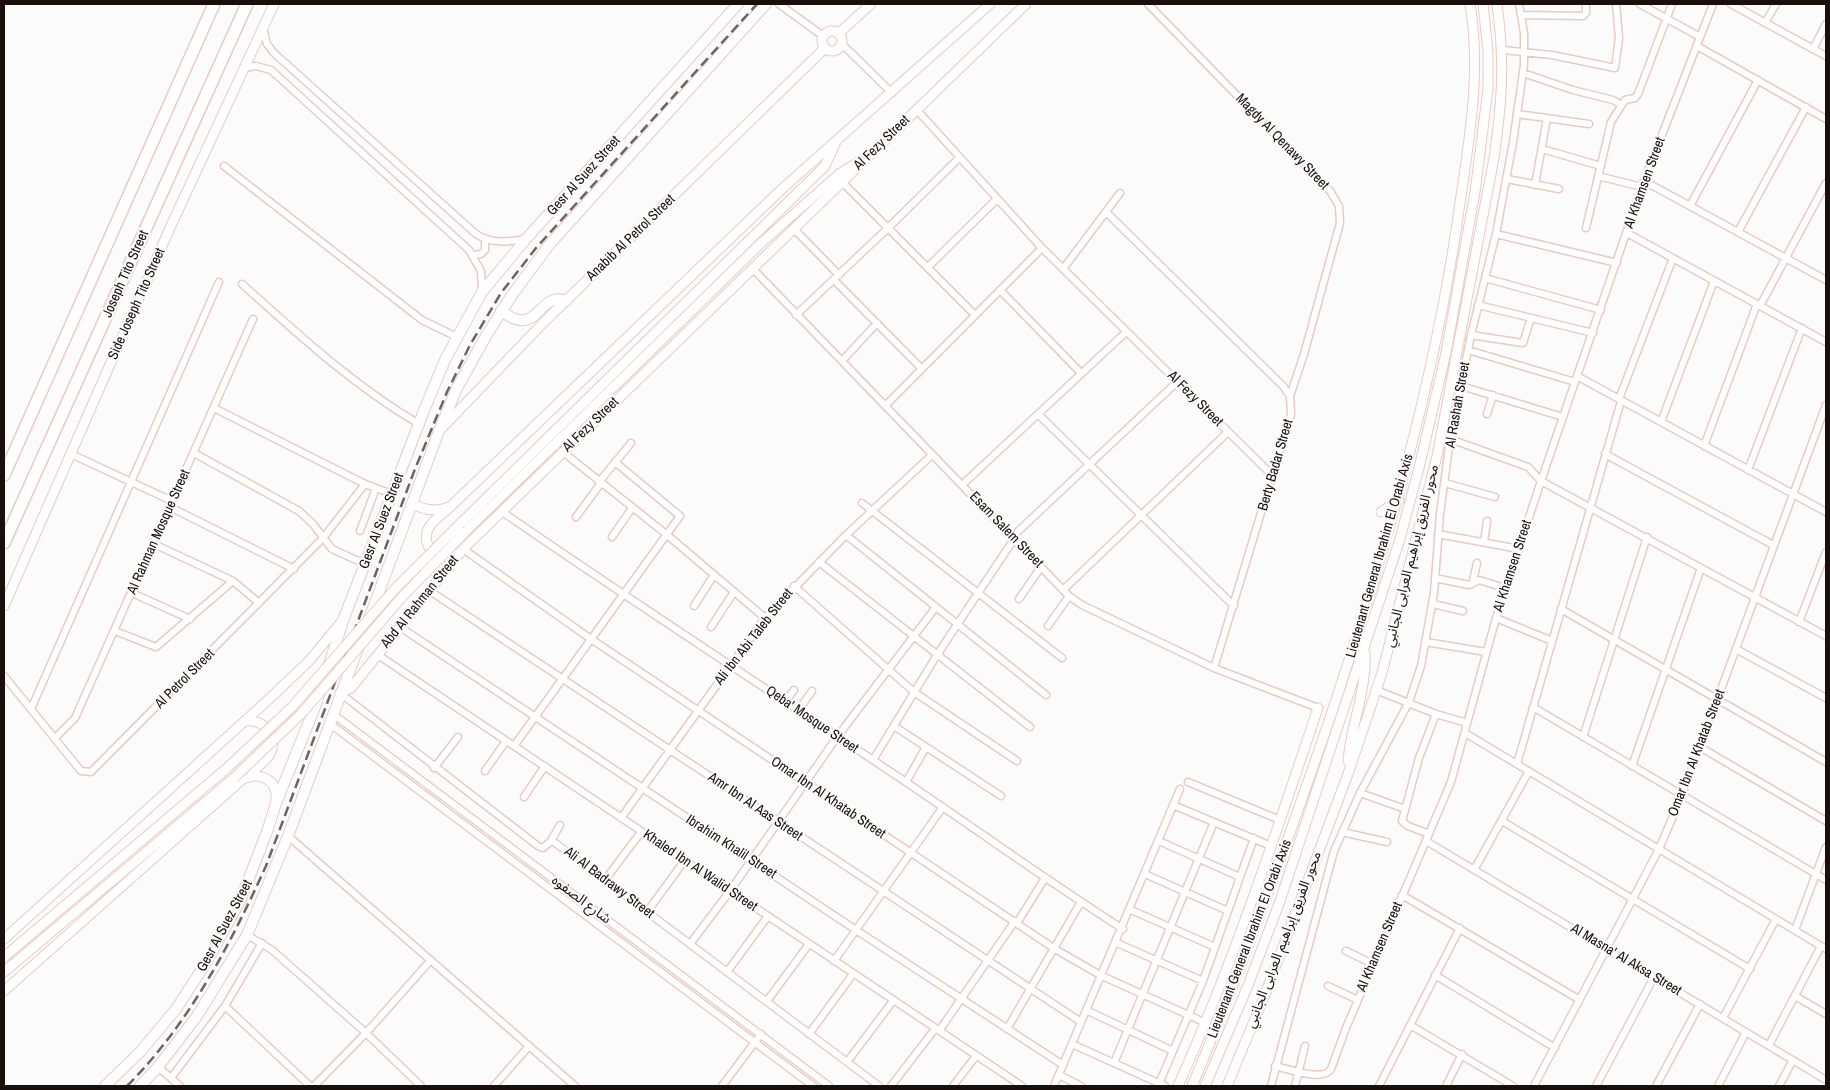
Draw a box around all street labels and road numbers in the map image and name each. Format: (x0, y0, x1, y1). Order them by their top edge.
street label: Magdy Al Qenawy Street (1232, 90, 1332, 194)
street label: Al Fezy Street (850, 112, 914, 174)
street label: Gesr Al Suez Street (544, 133, 624, 219)
street label: Al Khamsen Street (1621, 135, 1669, 231)
street label: Anabib Al Petrol Street (583, 191, 679, 285)
street label: Joseph Tito Street (99, 228, 153, 320)
street label: Side Joseph Tito Street (105, 246, 169, 362)
street label: Al Rashah Street (1442, 361, 1474, 449)
street label: Al Fezy Street (1164, 368, 1226, 430)
street label: Al Fezy Street (559, 394, 623, 456)
street label: Berty Badar Street (1255, 417, 1297, 513)
street label: Lieutenant General Ibrahim El Orabi Axis (1343, 452, 1417, 660)
street label: محور الفريق إبراهيم العرابى الجانبي (1381, 463, 1443, 649)
street label: Al Rahman Mosque Street (124, 467, 194, 597)
street label: Gesr Al Suez Street (356, 471, 408, 571)
street label: Esam Salem Street (966, 489, 1046, 571)
street label: Al Khamsen Street (1490, 518, 1536, 614)
street label: Abd Al Rahman Street (378, 552, 462, 652)
street label: Ali Ibn Abi Taleb Street (711, 585, 797, 689)
street label: Al Petrol Street (152, 646, 218, 712)
street label: Qeba' Mosque Street (762, 683, 862, 757)
street label: Omar Ibn Al Khatab Street (1665, 687, 1729, 819)
street label: Omar Ibn Al Khatab Street (767, 753, 889, 843)
street label: Amr Ibn Al Aas Street (705, 769, 805, 845)
street label: Ibrahim Khalil Street (683, 811, 779, 883)
street label: Khaled Ibn Al Walid Street (640, 827, 760, 915)
street label: Lieutenant General Ibrahim El Orabi Axis (1204, 837, 1296, 1041)
street label: Ali Al Badrawy Street (561, 844, 657, 922)
street label: محور الفريق إبراهيم العرابى الجانبي (1243, 849, 1325, 1031)
street label: شارع الصفوه (548, 872, 614, 928)
street label: Gesr Al Suez Street (194, 877, 256, 975)
street label: Al Khamsen Street (1354, 900, 1406, 994)
street label: Al Masna' Al Aksa Street (1568, 920, 1684, 1000)

